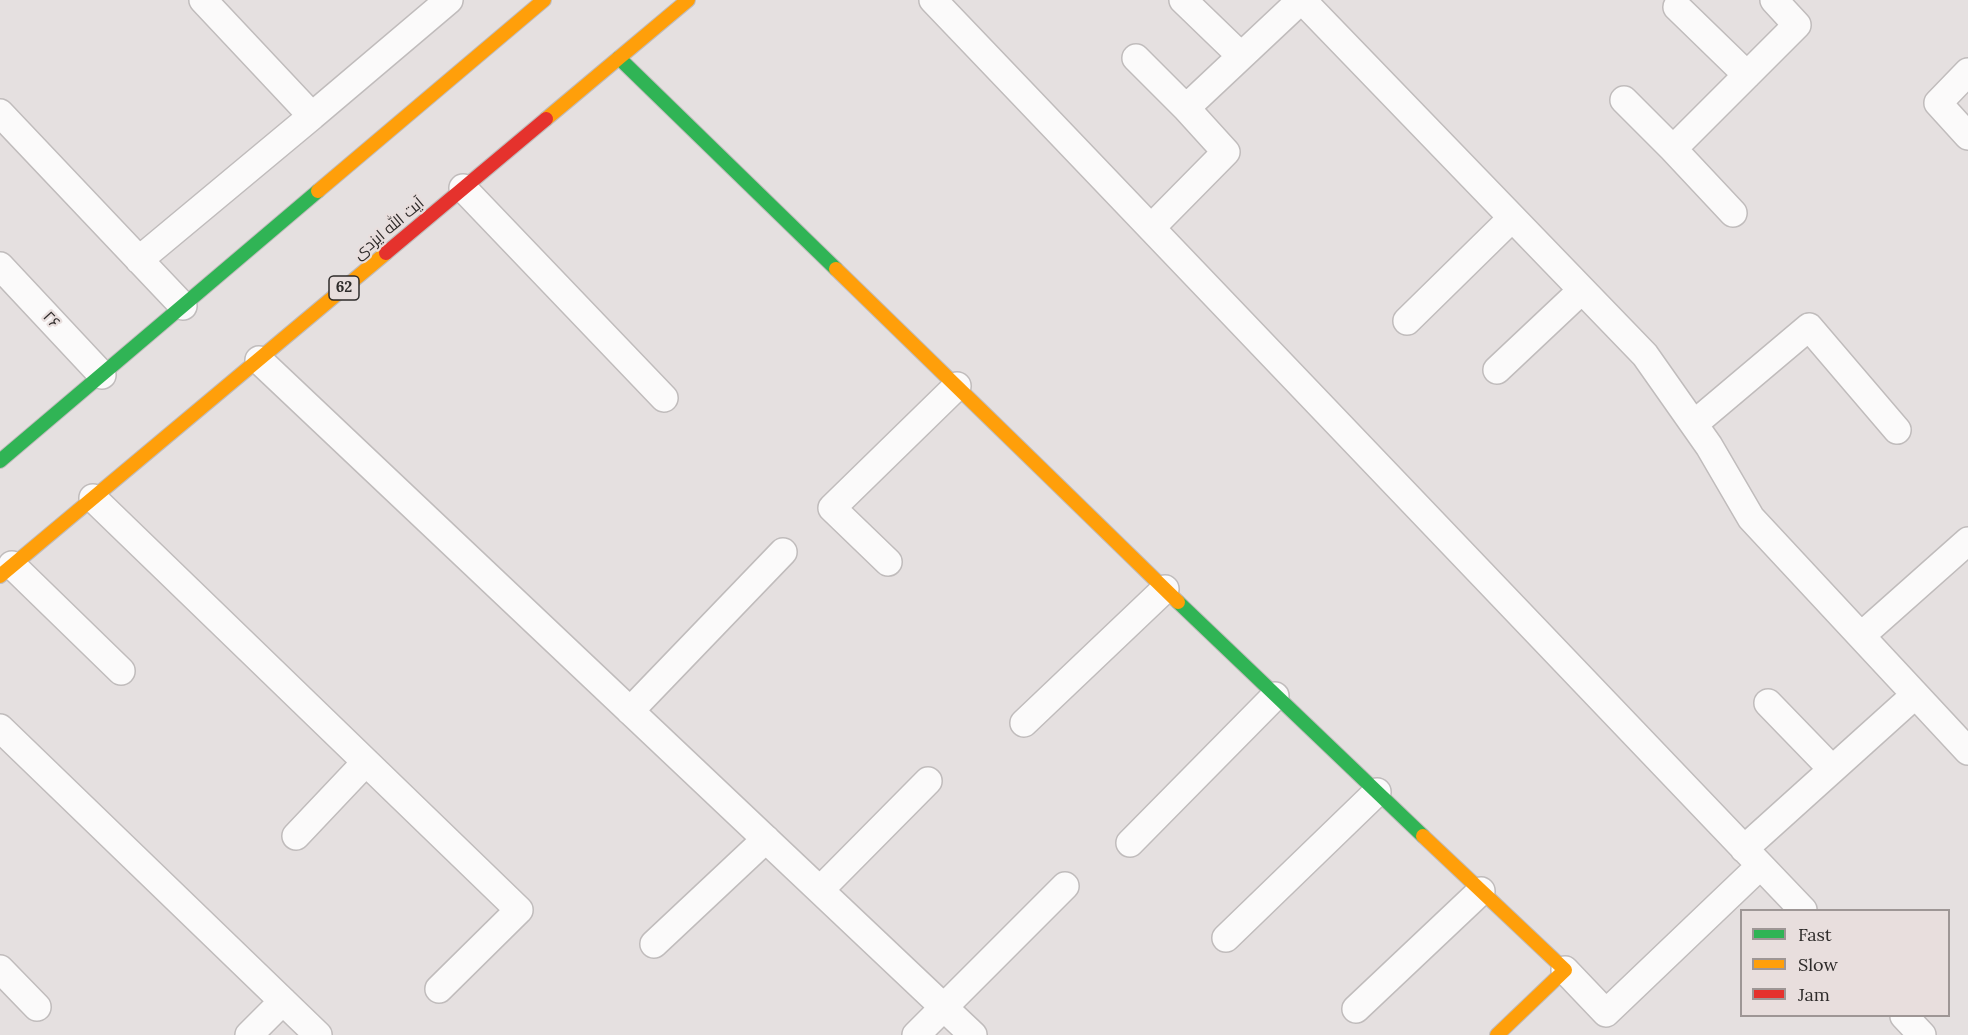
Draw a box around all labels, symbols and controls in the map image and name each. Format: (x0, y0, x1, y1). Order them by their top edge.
street label: آیت الله ایزدی (350, 194, 428, 264)
road number: 62 (329, 276, 359, 300)
street label: ۲۶ (38, 308, 64, 332)
legend (1740, 909, 1950, 1017)
text: Fast (1798, 923, 1832, 946)
text: Slow (1798, 953, 1838, 976)
text: Jam (1798, 983, 1830, 1006)

